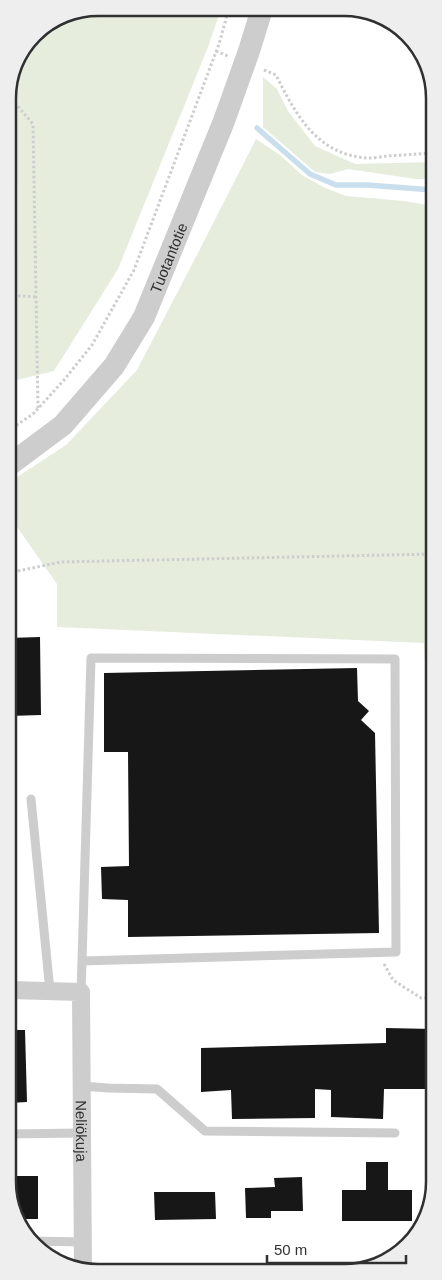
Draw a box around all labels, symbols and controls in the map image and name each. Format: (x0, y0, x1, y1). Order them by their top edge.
street label: Tuotantotie (146, 220, 190, 295)
street label: Neliökuja (73, 1100, 91, 1163)
scale bar (267, 1232, 406, 1264)
text: 50 m (274, 1241, 307, 1258)

